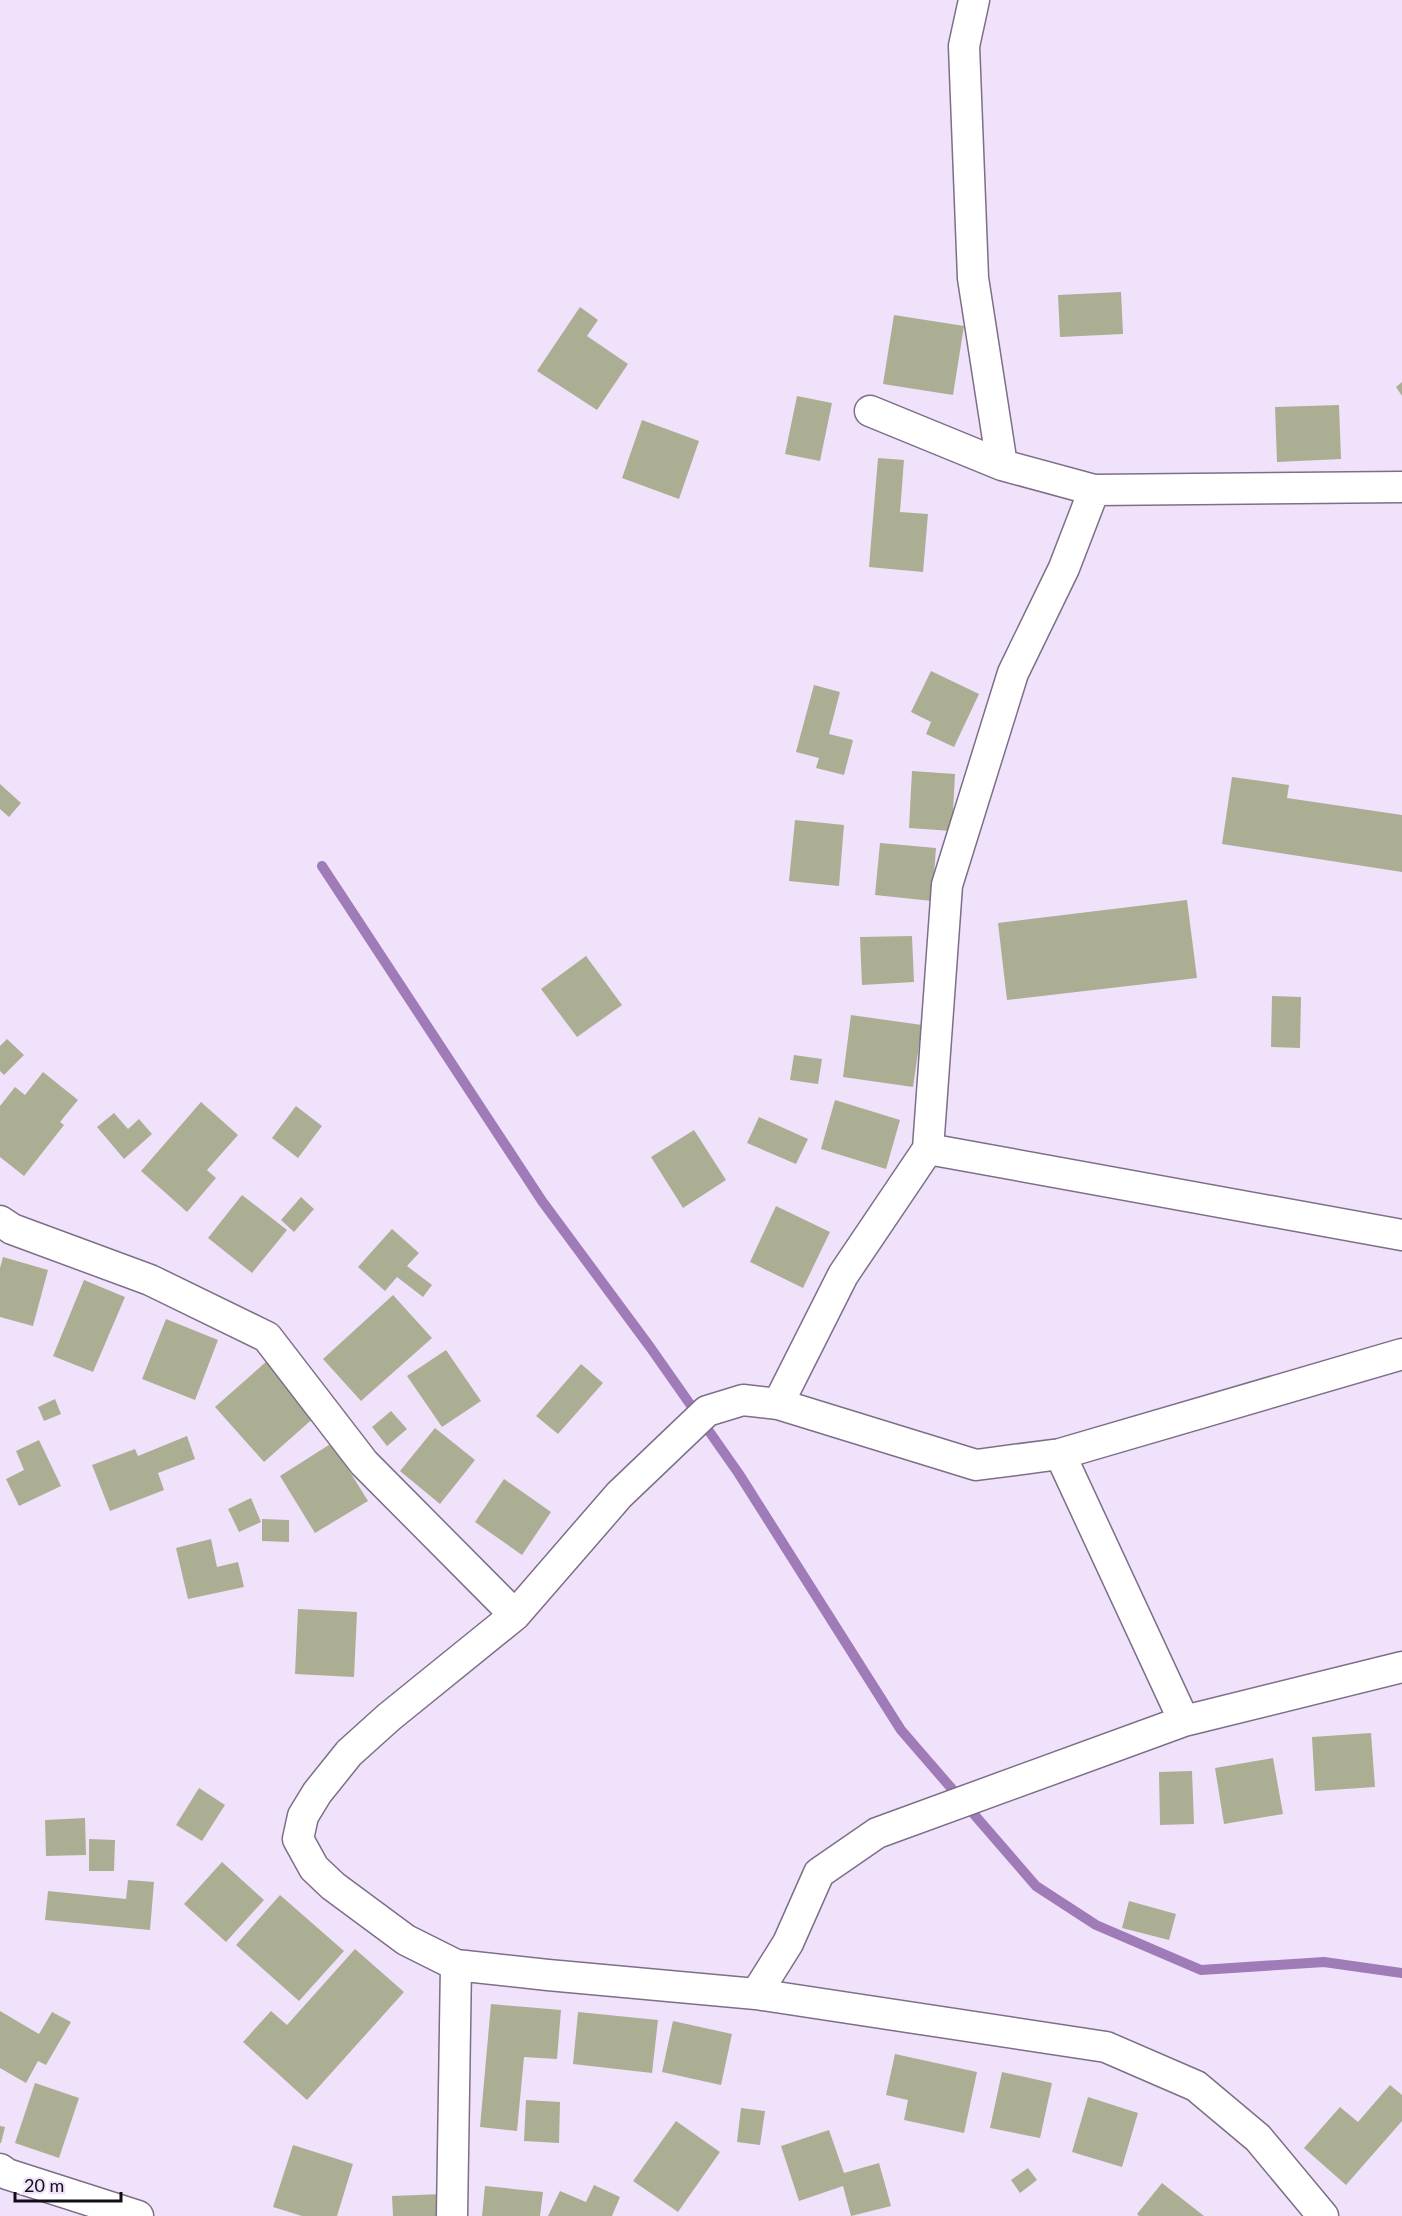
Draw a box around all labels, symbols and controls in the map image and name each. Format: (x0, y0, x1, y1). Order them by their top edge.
scale bar (15, 2165, 122, 2203)
text: 20 m (24, 2174, 64, 2196)

